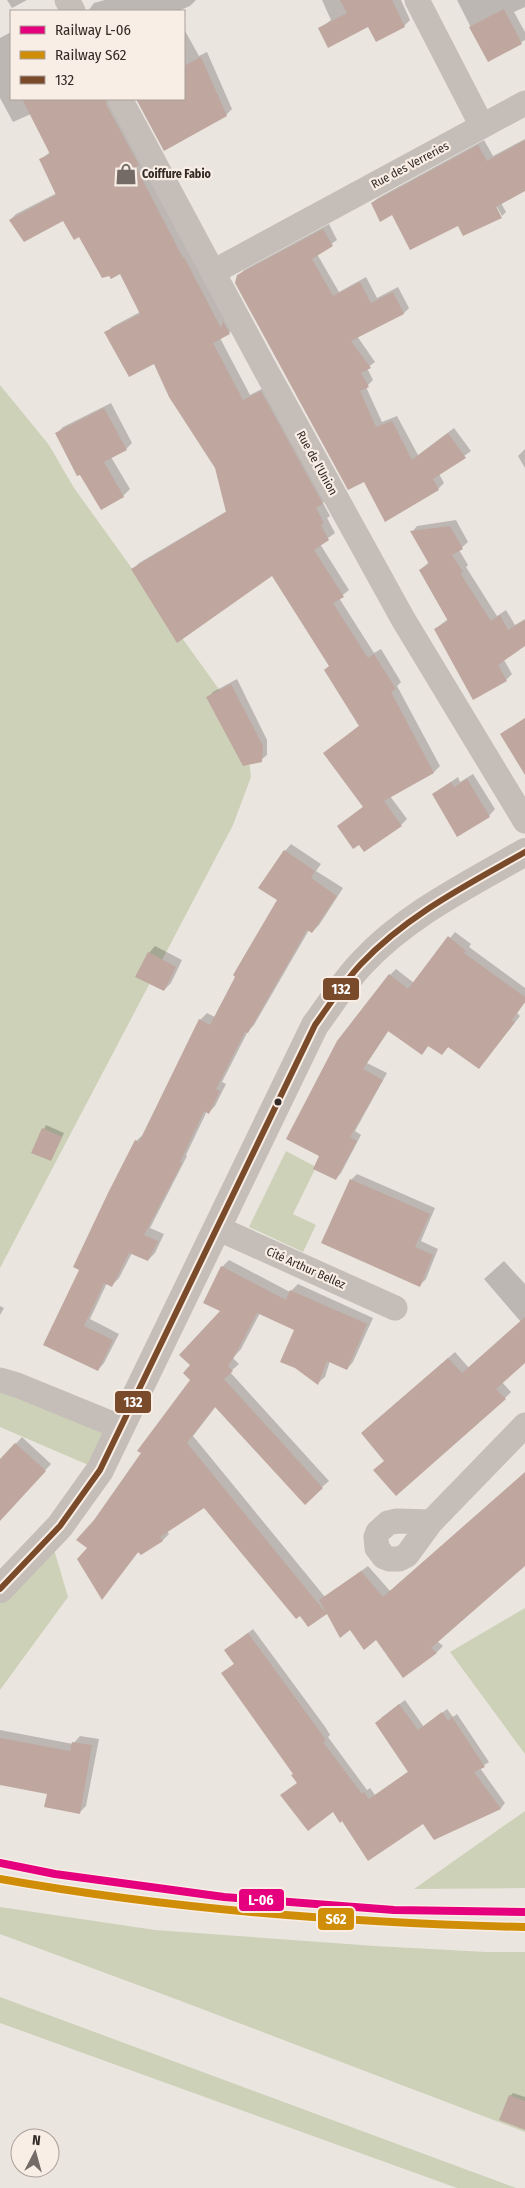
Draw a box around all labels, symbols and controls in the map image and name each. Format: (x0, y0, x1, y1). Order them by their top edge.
legend (10, 10, 185, 100)
text: Railway L-06 (55, 21, 131, 39)
text: Railway S62 (55, 46, 127, 64)
text: 132 (55, 71, 74, 89)
street label: Rue des Verreries (369, 139, 451, 191)
shop icon: Coiffure Fabio (113, 161, 139, 187)
place label: Coiffure Fabio (142, 167, 211, 181)
street label: Rue de l'Union (294, 428, 340, 498)
line badge: 132 (322, 977, 360, 1001)
text: 132 (332, 981, 351, 998)
unlabelled marker (273, 1097, 283, 1107)
street label: Cité Arthur Bellez (264, 1244, 348, 1292)
line badge: 132 (114, 1390, 152, 1414)
text: 132 (124, 1394, 143, 1411)
line badge: L-06 (238, 1888, 285, 1912)
text: L-06 (248, 1892, 274, 1909)
line badge: S62 (317, 1907, 355, 1931)
text: S62 (326, 1911, 347, 1928)
north arrow (10, 2128, 60, 2178)
text: N (31, 2132, 41, 2149)

